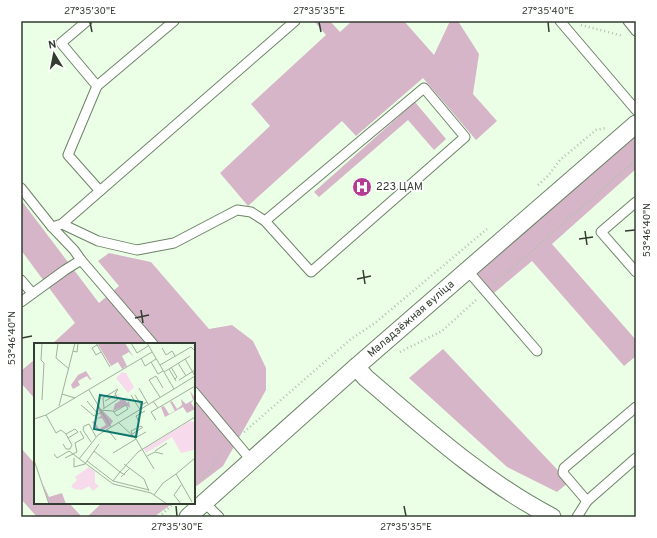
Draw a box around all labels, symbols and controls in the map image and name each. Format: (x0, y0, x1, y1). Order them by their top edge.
text: 27°35'30"E (64, 5, 116, 18)
text: 27°35'35"E (293, 5, 345, 18)
text: 27°35'40"E (522, 5, 574, 18)
north arrow (34, 34, 74, 74)
text: N (47, 38, 58, 53)
hospital icon: 223 ЦAM (351, 176, 373, 198)
place label: 223 ЦAM (376, 180, 423, 194)
text: 53°46'40"N (641, 203, 654, 257)
street label: Маладзёжная вуліца (365, 277, 458, 361)
text: 53°46'40"N (6, 311, 19, 365)
inset map (34, 343, 195, 504)
text: 27°35'30"E (151, 521, 203, 534)
text: 27°35'35"E (380, 521, 432, 534)

